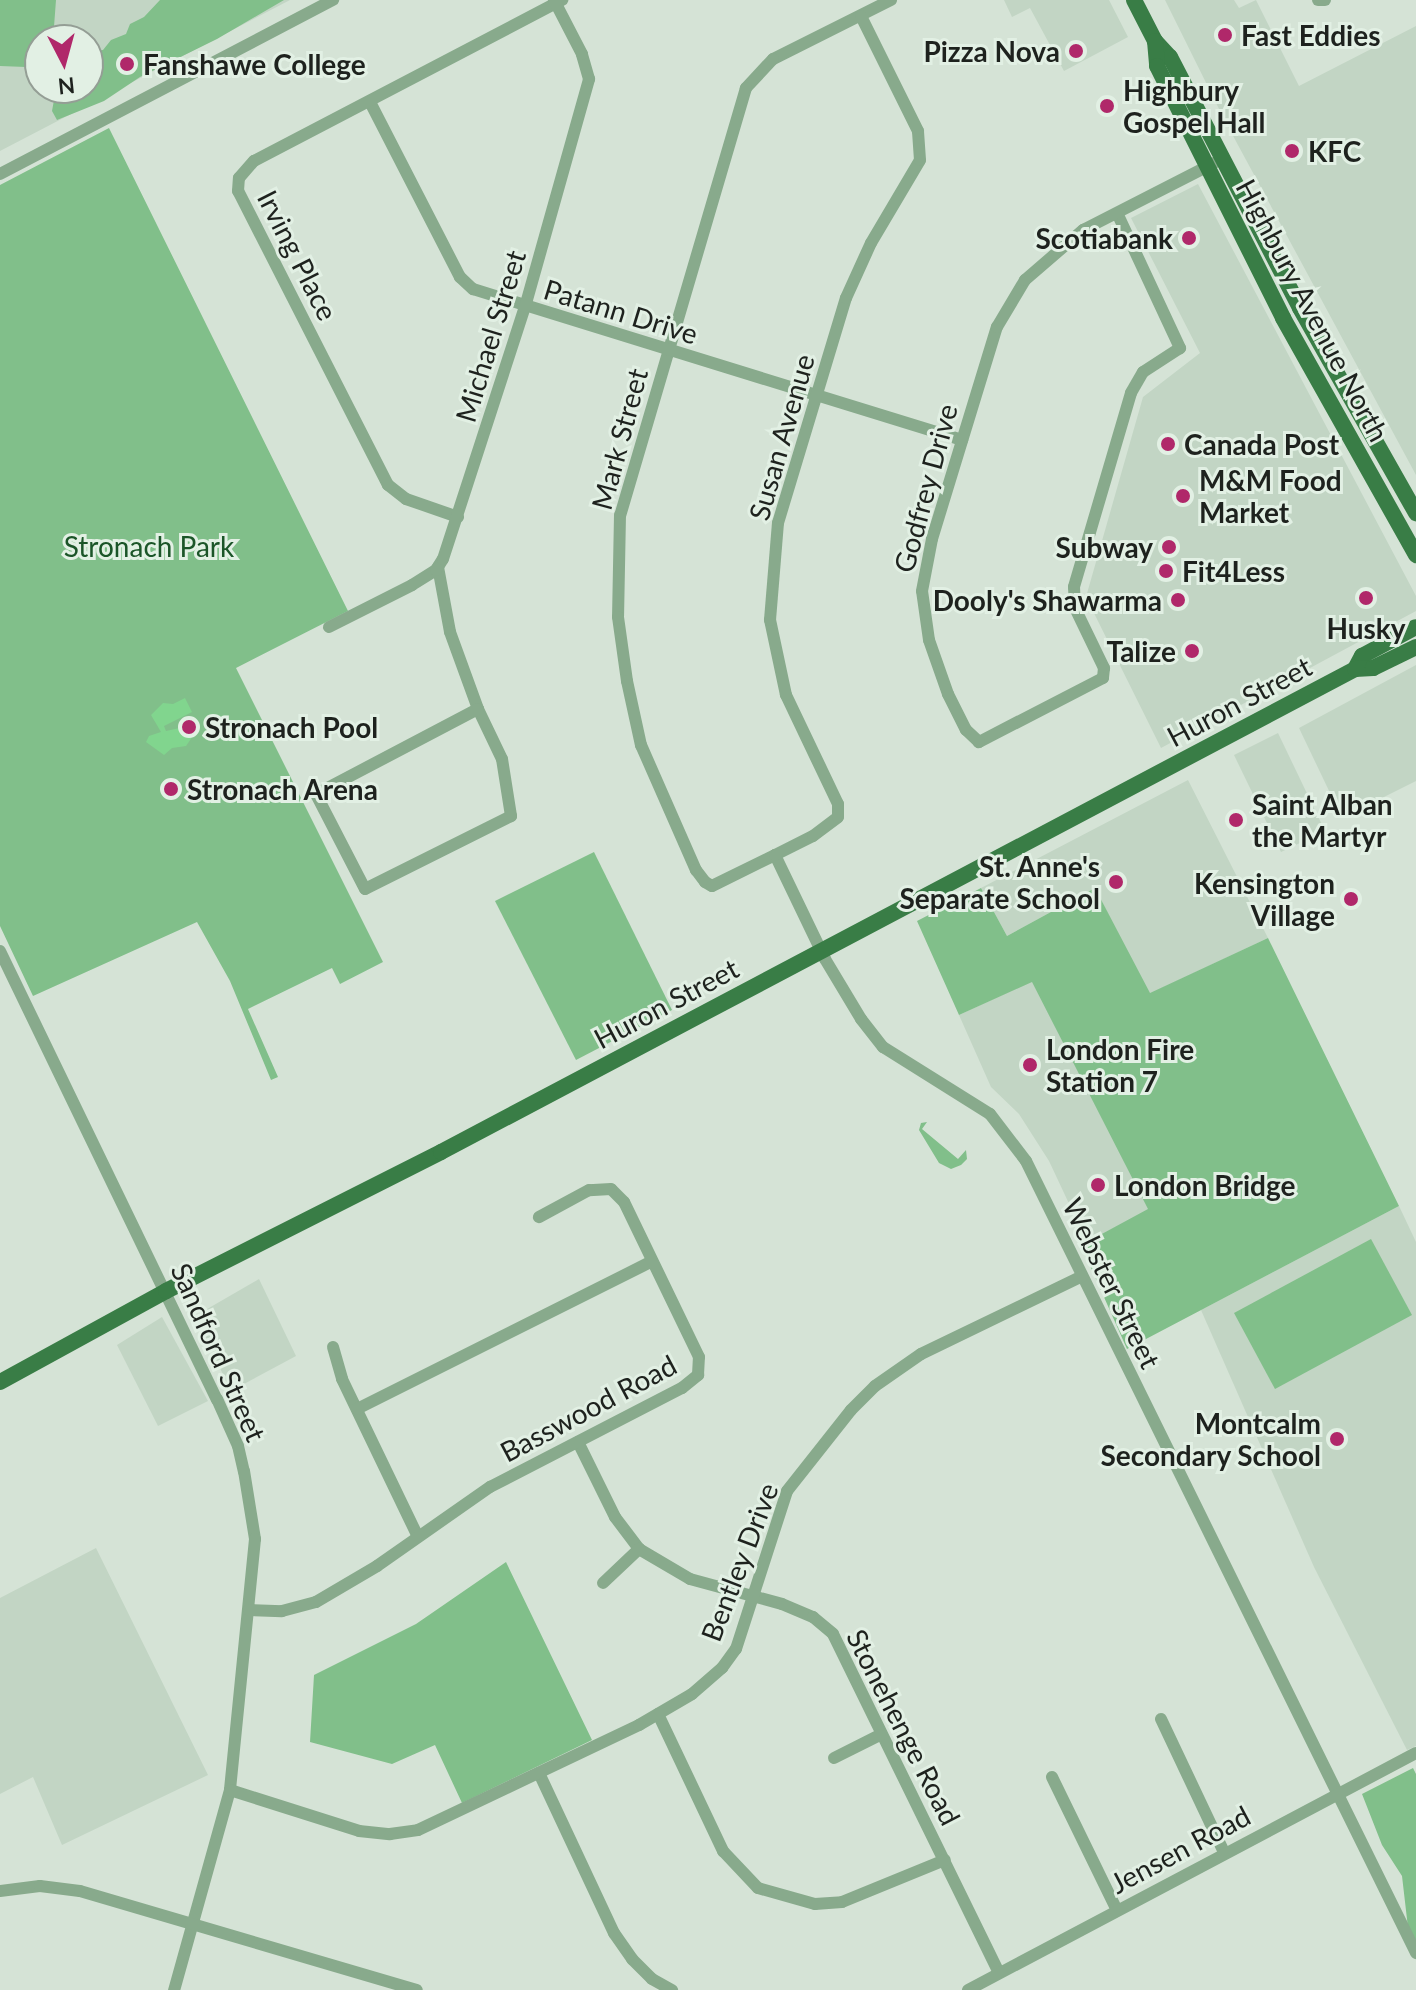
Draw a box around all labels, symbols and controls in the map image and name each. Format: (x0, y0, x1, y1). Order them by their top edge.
place label: Fast Eddies (1241, 18, 1380, 52)
north arrow (24, 24, 104, 104)
marker: Fast Eddies (1216, 26, 1234, 44)
place label: Pizza Nova (923, 34, 1060, 68)
marker: Pizza Nova (1067, 42, 1085, 60)
place label: Fanshawe College (143, 47, 366, 81)
marker: Fanshawe College (118, 55, 136, 73)
text: N (57, 72, 76, 101)
place label: Highbury Gospel Hall (1123, 73, 1266, 139)
marker: Highbury Gospel Hall (1098, 97, 1116, 115)
place label: KFC (1308, 134, 1361, 168)
marker: KFC (1283, 142, 1301, 160)
street label: Highbury Avenue North (1229, 172, 1397, 448)
street label: Irving Place (251, 184, 345, 326)
place label: Scotiabank (1036, 221, 1173, 255)
marker: Scotiabank (1180, 229, 1198, 247)
street label: Michael Street (448, 246, 532, 426)
street label: Patann Drive (540, 272, 702, 350)
street label: Susan Avenue (741, 350, 821, 524)
street label: Mark Street (584, 365, 654, 513)
street label: Godfrey Drive (886, 400, 964, 576)
place label: Canada Post (1184, 427, 1339, 461)
marker: Canada Post (1159, 435, 1177, 453)
place label: M&M Food Market (1199, 463, 1342, 529)
marker: M&M Food Market (1174, 487, 1192, 505)
park label: Stronach Park (64, 529, 234, 563)
place label: Subway (1056, 530, 1153, 564)
marker: Subway (1160, 538, 1178, 556)
place label: Fit4Less (1182, 554, 1285, 588)
marker: Fit4Less (1157, 562, 1175, 580)
place label: Dooly's Shawarma (933, 583, 1162, 617)
marker: Husky (1357, 589, 1375, 607)
marker: Dooly's Shawarma (1169, 591, 1187, 609)
place label: Husky (1326, 611, 1406, 645)
place label: Talize (1106, 634, 1176, 668)
marker: Talize (1183, 642, 1201, 660)
street label: Huron Street (1161, 649, 1317, 753)
place label: Stronach Pool (205, 710, 378, 744)
marker: Stronach Pool (180, 718, 198, 736)
place label: Stronach Arena (187, 772, 379, 806)
marker: Stronach Arena (162, 780, 180, 798)
place label: Saint Alban the Martyr (1252, 787, 1394, 853)
marker: Saint Alban the Martyr (1227, 811, 1245, 829)
place label: St. Anne's Separate School (900, 849, 1100, 915)
place label: Kensington Village (1194, 866, 1335, 932)
marker: St. Anne's Separate School (1107, 873, 1125, 891)
marker: Kensington Village (1342, 890, 1360, 908)
street label: Huron Street (588, 951, 744, 1055)
place label: London Fire Station 7 (1046, 1032, 1194, 1098)
marker: London Fire Station 7 (1021, 1056, 1039, 1074)
place label: London Bridge (1114, 1168, 1295, 1202)
marker: London Bridge (1089, 1176, 1107, 1194)
street label: Webster Street (1056, 1192, 1168, 1374)
street label: Sandford Street (165, 1258, 273, 1446)
street label: Basswood Road (494, 1348, 682, 1468)
place label: Montcalm Secondary School (1100, 1406, 1321, 1472)
marker: Montcalm Secondary School (1328, 1430, 1346, 1448)
street label: Bentley Drive (693, 1478, 785, 1646)
street label: Stonehenge Road (840, 1623, 968, 1831)
street label: Jensen Road (1104, 1798, 1256, 1900)

